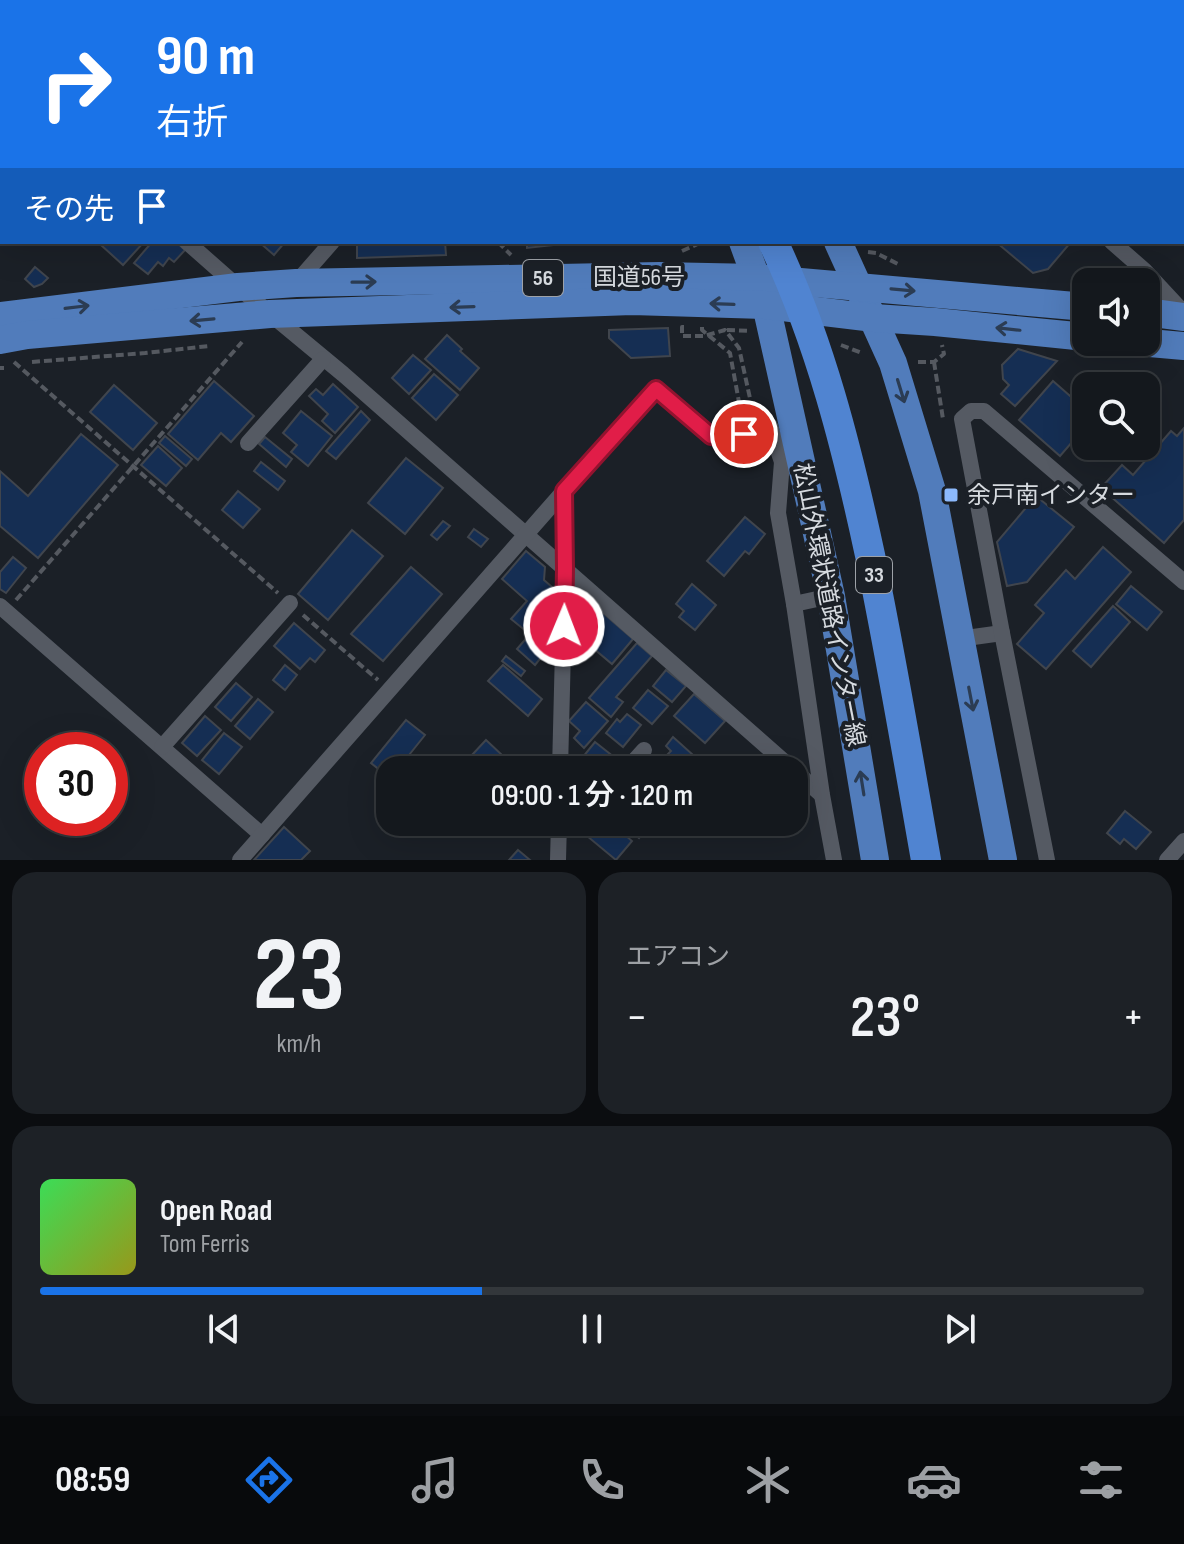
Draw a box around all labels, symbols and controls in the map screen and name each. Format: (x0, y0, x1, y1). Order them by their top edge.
text: 90 m (156, 24, 255, 91)
icon: right (24, 32, 128, 136)
text: 右折 (156, 102, 228, 145)
icon: arrive (130, 184, 174, 228)
text: その先 (24, 192, 114, 228)
road number: 56 (523, 260, 563, 296)
street label: 国道56号 (593, 263, 685, 292)
map controls (1072, 268, 1160, 460)
button: sound (1072, 268, 1160, 356)
one-way arrow (350, 274, 377, 289)
one-way arrow (889, 283, 916, 298)
one-way arrow (709, 296, 736, 311)
one-way arrow (64, 299, 90, 314)
one-way arrow (449, 300, 476, 315)
one-way arrow (189, 313, 216, 328)
one-way arrow (995, 322, 1022, 337)
button: search (1072, 372, 1160, 460)
one-way arrow (895, 378, 910, 403)
pin (710, 400, 778, 468)
icon: arrive (722, 412, 766, 456)
street label: 松山外環状道路インター線 (787, 461, 871, 749)
place label: 余戸南インター (967, 481, 1135, 510)
marker: 余戸南インター (942, 486, 960, 504)
road number: 33 (856, 557, 892, 593)
position arrow (522, 584, 606, 668)
one-way arrow (964, 686, 979, 711)
speed limit sign: 30 (24, 732, 128, 836)
one-way arrow (854, 771, 869, 796)
text: 09:00 · 1 分 · 120 m (491, 778, 693, 814)
text: 23 (253, 914, 345, 1039)
text: エアコン (626, 942, 730, 973)
text: 23° (850, 982, 920, 1054)
text: − (626, 991, 648, 1044)
text: + (1122, 991, 1144, 1044)
text: km/h (277, 1029, 321, 1060)
text: Open Road (160, 1193, 272, 1229)
text: Tom Ferris (160, 1229, 250, 1260)
icon: previous (202, 1307, 246, 1351)
icon: pause (570, 1307, 614, 1351)
icon: next (938, 1307, 982, 1351)
icon: directions (241, 1452, 297, 1508)
icon: music (407, 1452, 463, 1508)
icon: phone (574, 1452, 630, 1508)
icon: climate (740, 1452, 796, 1508)
icon: car (906, 1452, 962, 1508)
icon: filters (1073, 1452, 1129, 1508)
text: 08:59 (55, 1459, 130, 1502)

